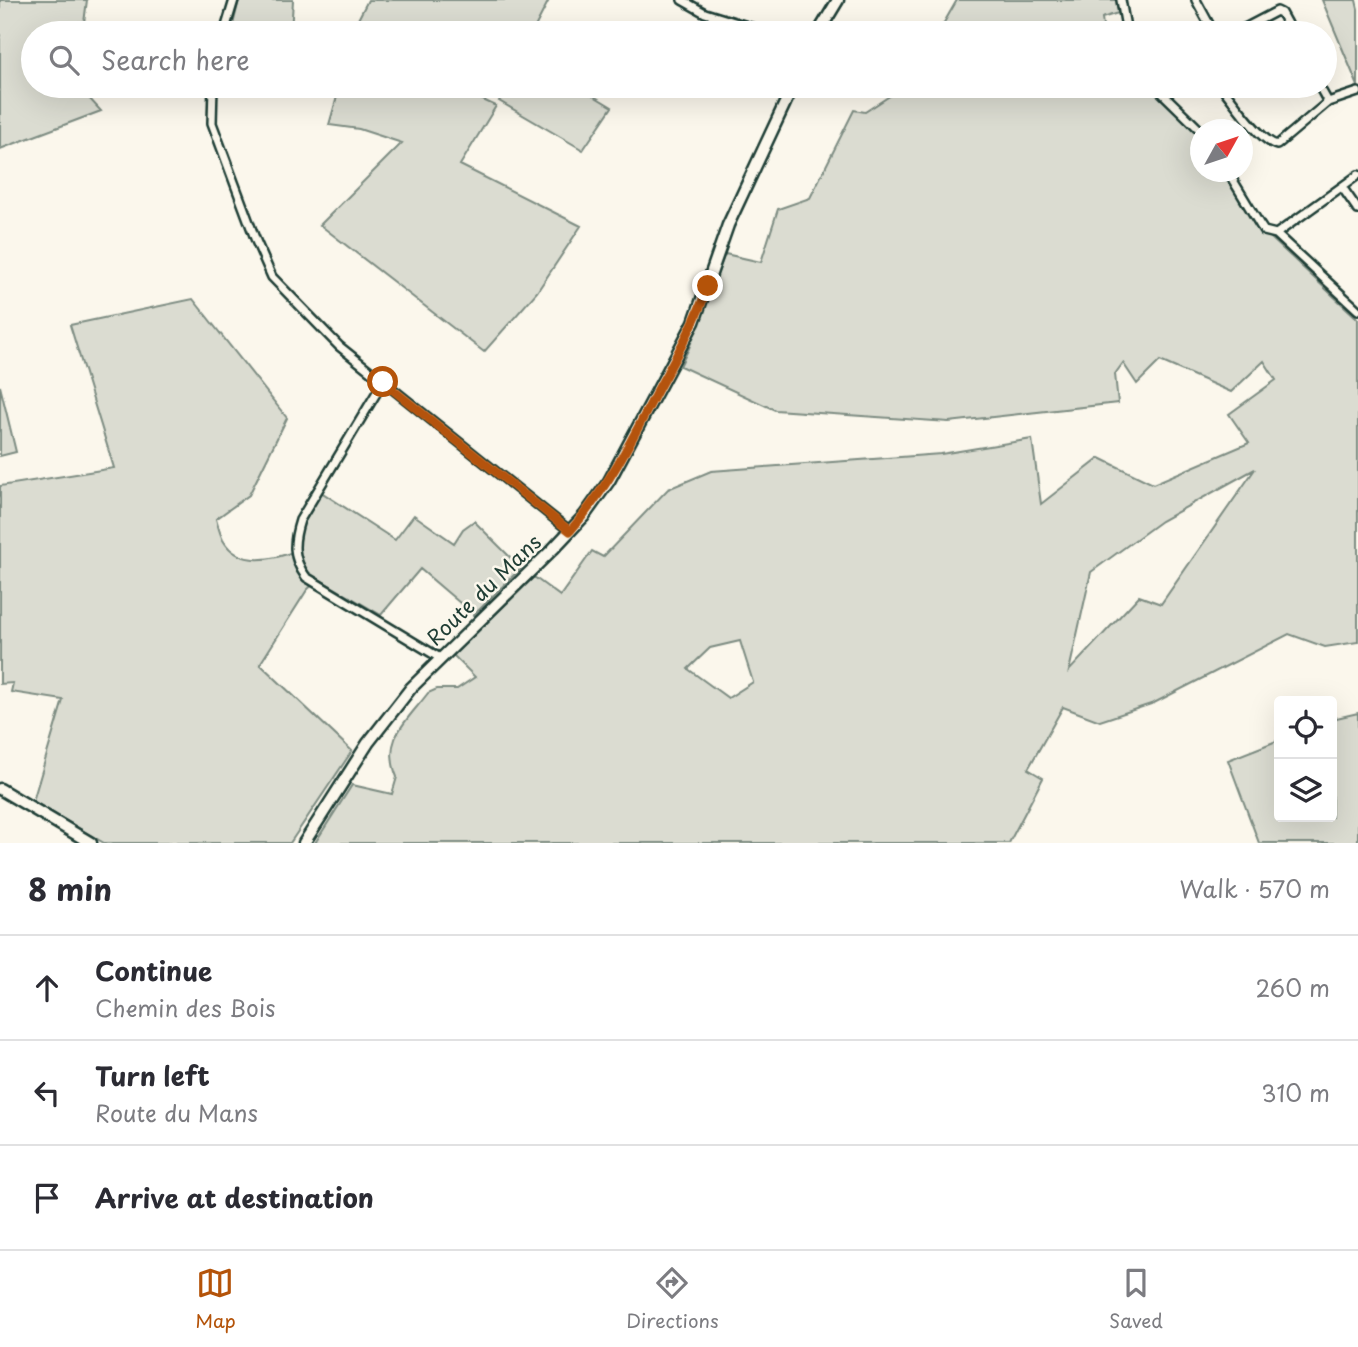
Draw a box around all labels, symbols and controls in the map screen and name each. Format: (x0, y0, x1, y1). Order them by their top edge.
search box (21, 21, 1337, 98)
text: Search here (101, 40, 250, 79)
icon: search (45, 41, 83, 79)
north arrow (1190, 119, 1253, 182)
route end (692, 270, 723, 301)
route start (367, 366, 398, 397)
street label: Route du Mans (418, 526, 548, 652)
map controls (1274, 696, 1337, 822)
button: locate (1274, 696, 1337, 759)
button: layers (1274, 759, 1337, 822)
text: 8 min (28, 866, 112, 911)
text: Walk · 570 m (1180, 871, 1330, 906)
text: Continue (95, 951, 212, 990)
icon: ahead (28, 969, 66, 1007)
text: 260 m (1255, 970, 1330, 1005)
text: Chemin des Bois (95, 990, 276, 1025)
text: Turn left (95, 1056, 210, 1095)
icon: left (28, 1074, 66, 1112)
text: 310 m (1261, 1075, 1330, 1110)
text: Route du Mans (95, 1095, 258, 1130)
text: Arrive at destination (95, 1178, 374, 1217)
icon: arrive (28, 1179, 66, 1217)
tab: Map (195, 1264, 236, 1334)
tab: Directions (626, 1264, 719, 1334)
tab: Saved (1109, 1264, 1163, 1334)

